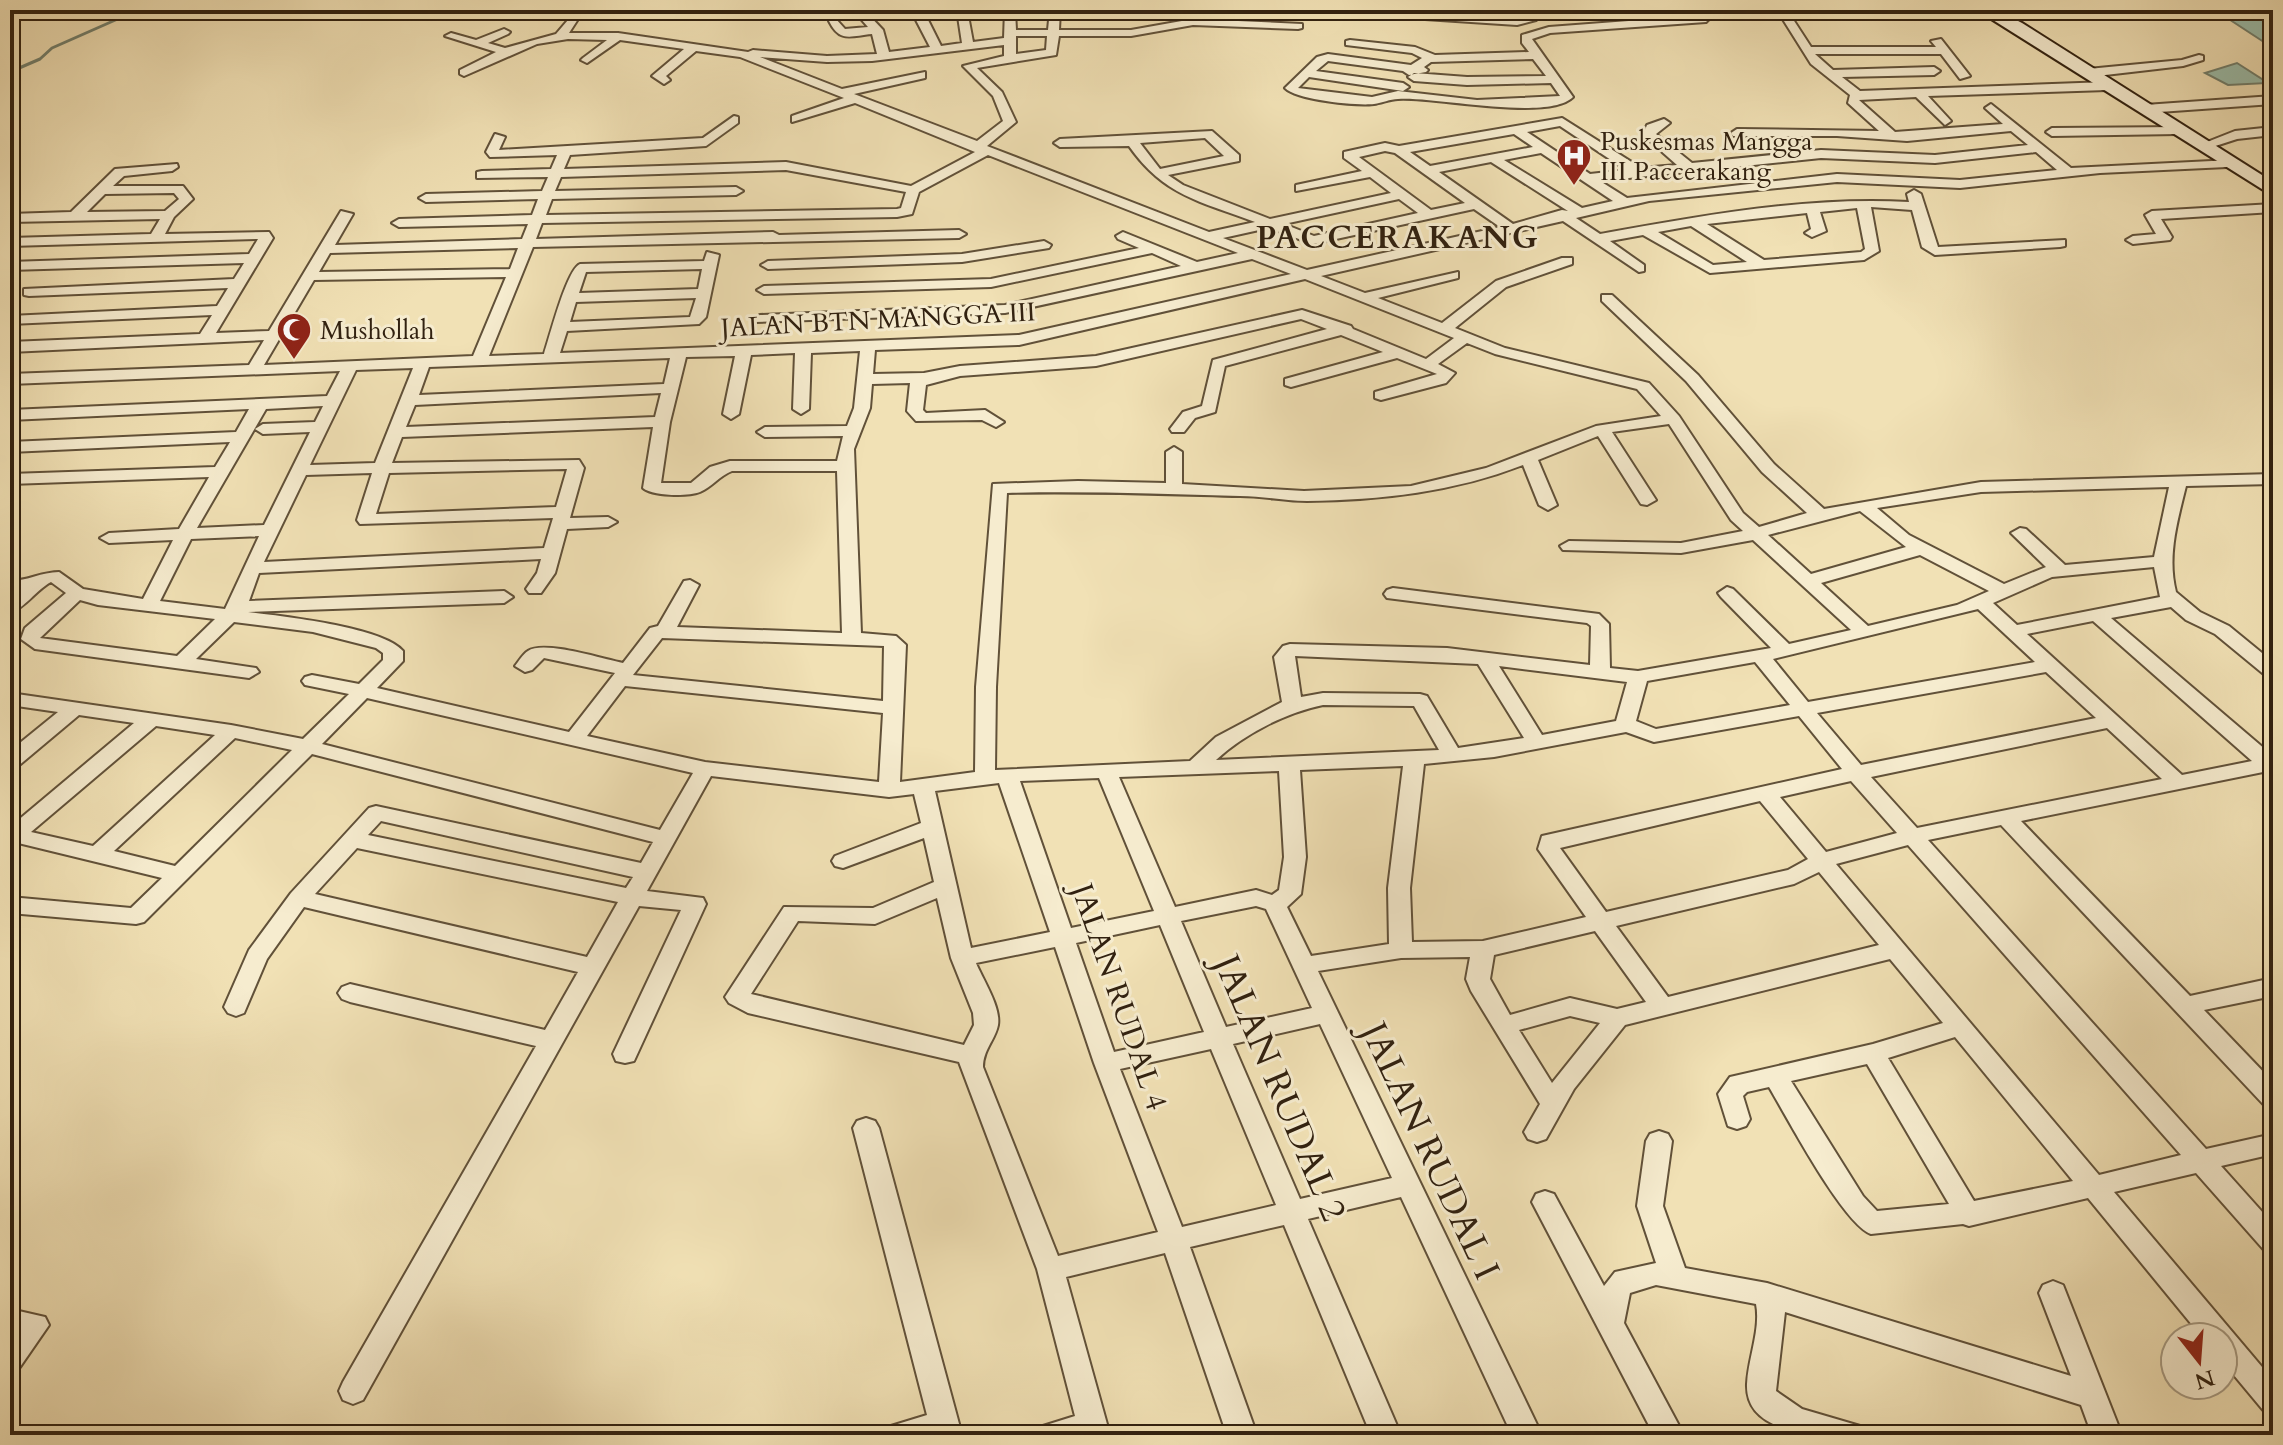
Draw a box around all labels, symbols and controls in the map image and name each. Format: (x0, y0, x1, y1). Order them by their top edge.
place label: Puskesmas Mangga III Paccerakang (1600, 124, 1813, 189)
hospital icon: Puskesmas Mangga III Paccerakang (1555, 137, 1593, 187)
district label: PACCERAKANG (1256, 216, 1540, 260)
street label: JALAN BTN MANGGA III (716, 294, 1036, 346)
mosque icon: Mushollah (275, 311, 313, 361)
place label: Mushollah (320, 313, 435, 348)
street label: JALAN RUDAL 4 (1060, 874, 1177, 1116)
street label: JALAN RUDAL 2 (1200, 943, 1358, 1229)
street label: JALAN RUDAL I (1347, 1010, 1511, 1288)
north arrow (2159, 1321, 2239, 1401)
text: N (2191, 1362, 2218, 1396)

